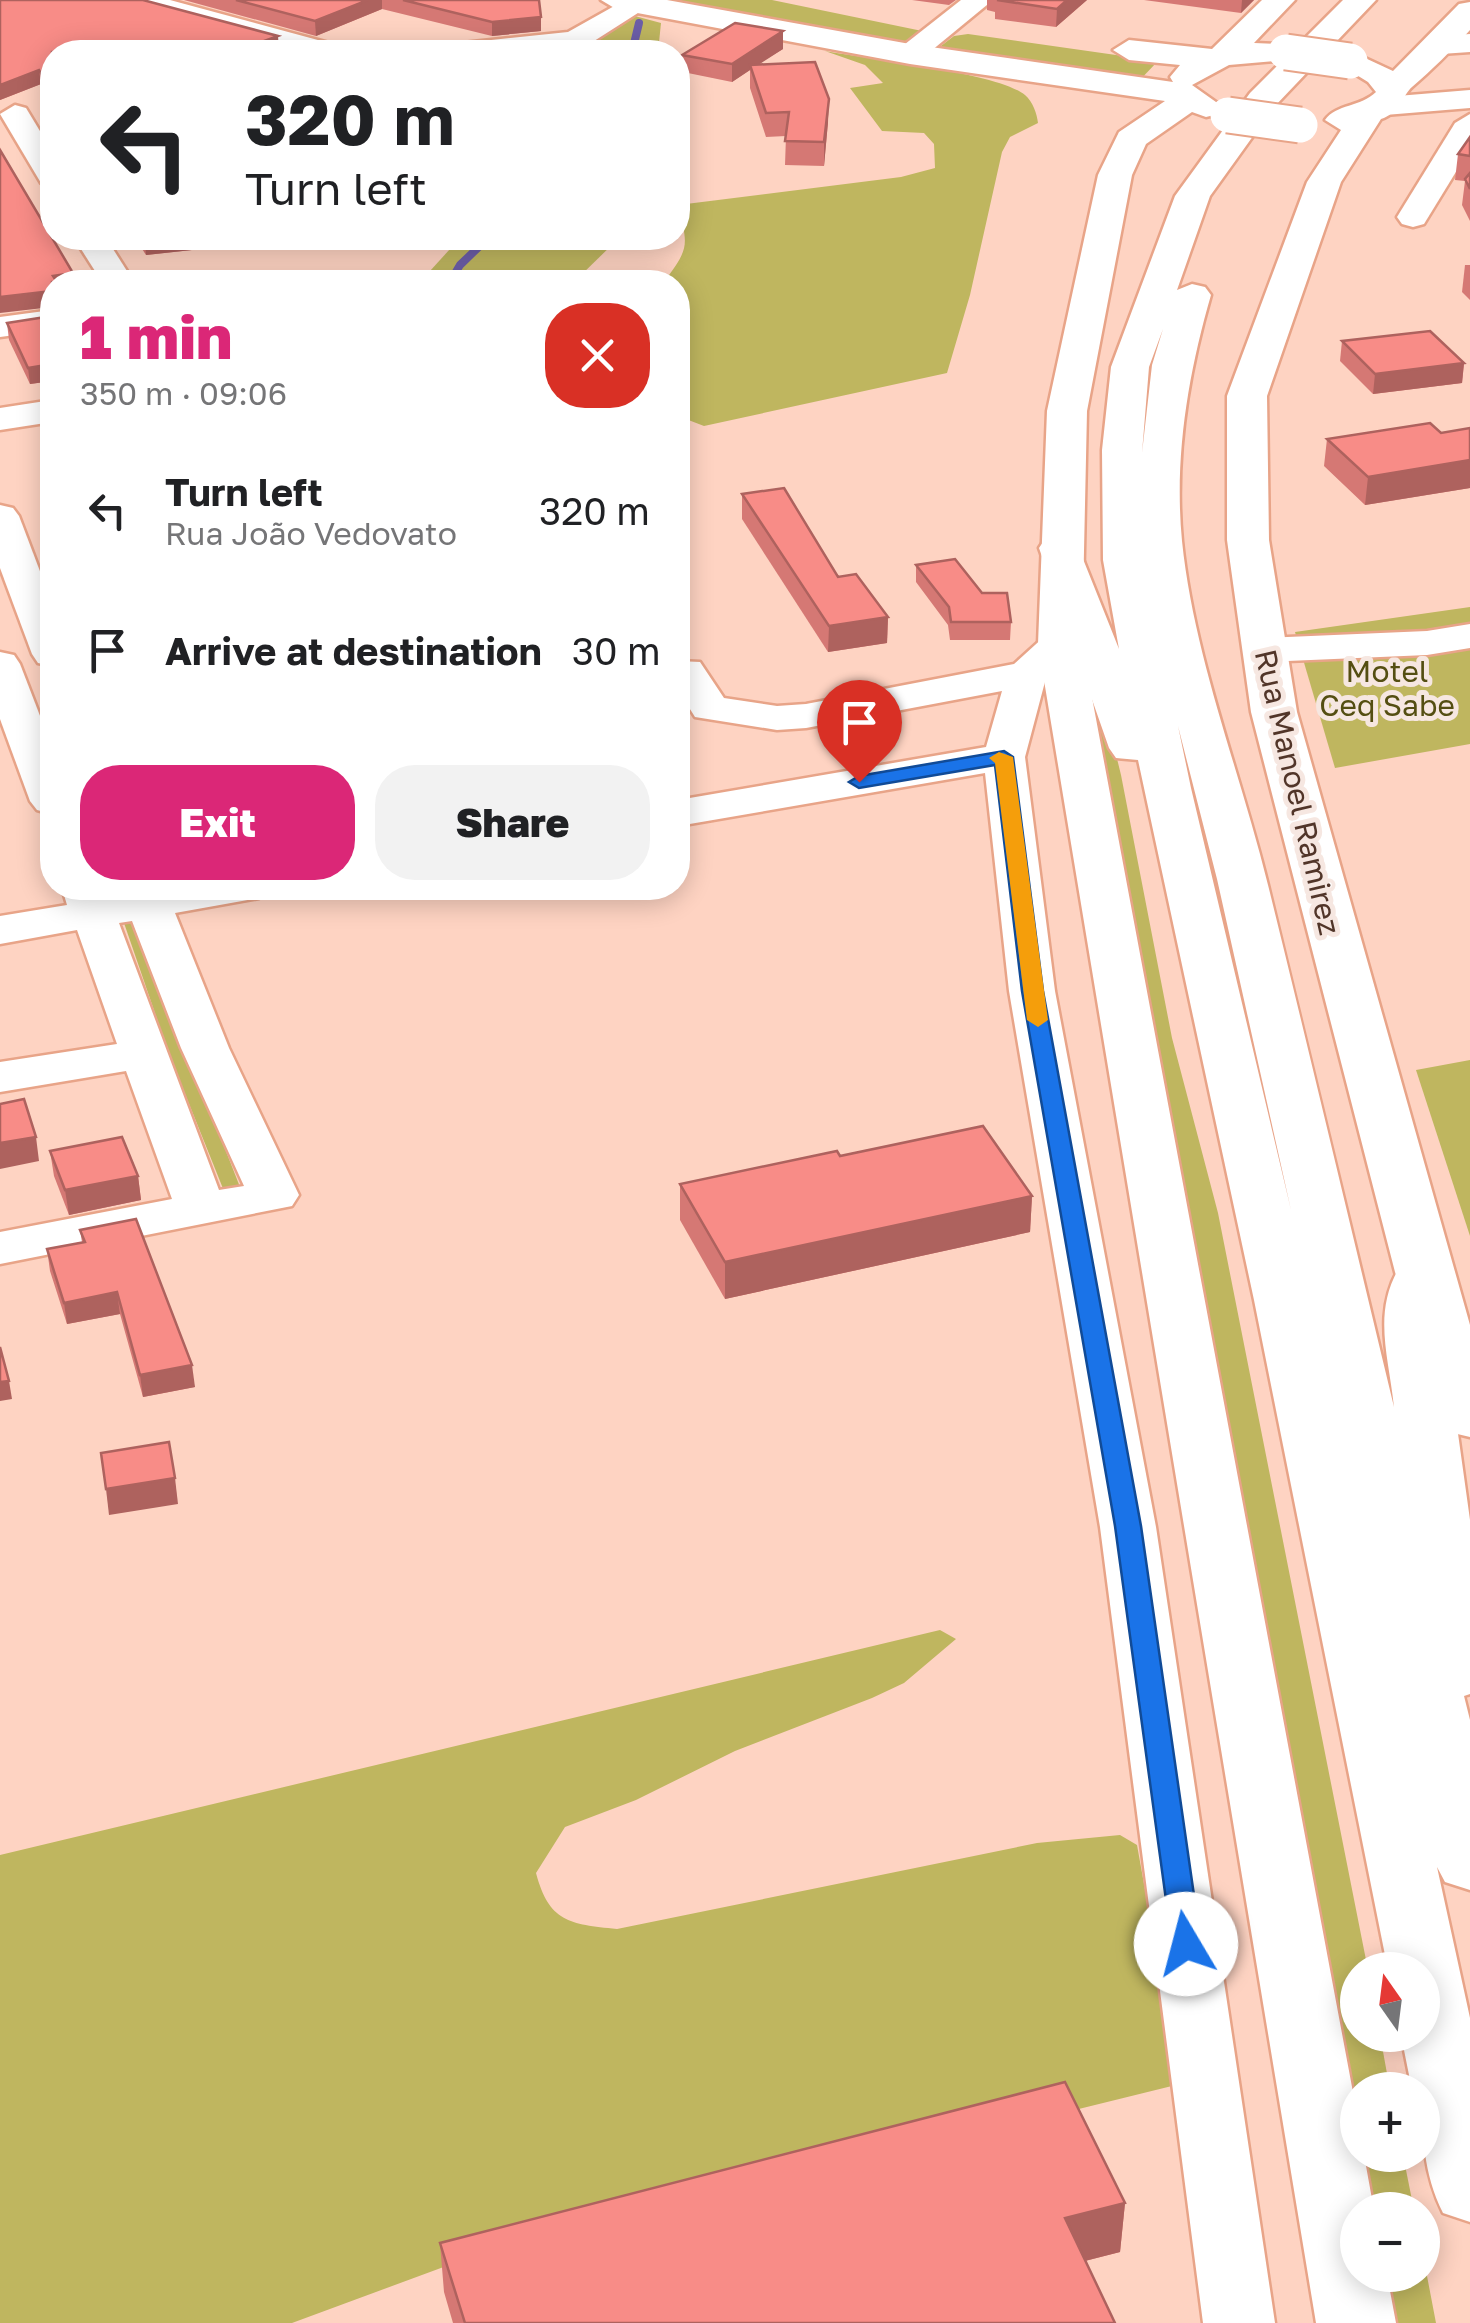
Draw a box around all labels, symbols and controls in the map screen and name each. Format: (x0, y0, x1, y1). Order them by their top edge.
text: 320 m (245, 76, 455, 160)
icon: left (80, 80, 210, 210)
text: Turn left (245, 161, 427, 215)
text: 1 min (80, 300, 232, 372)
button: close (545, 303, 650, 408)
text: 350 m · 09:06 (80, 374, 287, 412)
text: Turn left (165, 469, 323, 514)
icon: left (80, 483, 135, 538)
text: 320 m (539, 488, 650, 533)
text: Rua João Vedovato (165, 514, 457, 552)
icon: arrive (80, 623, 135, 678)
text: Arrive at destination (165, 628, 542, 673)
text: 30 m (572, 628, 661, 673)
street label: Rua Manoel Ramirez (1248, 646, 1348, 938)
park label: Motel Ceq Sabe (1319, 653, 1455, 723)
pin (817, 680, 902, 783)
icon: arrive (832, 695, 887, 750)
button: Exit (80, 765, 355, 880)
button: Share (375, 765, 650, 880)
position arrow (1134, 1892, 1238, 1996)
north arrow (1340, 1952, 1440, 2052)
map controls (1340, 1952, 1440, 2292)
button: + (1340, 2072, 1440, 2172)
button: − (1340, 2192, 1440, 2292)

